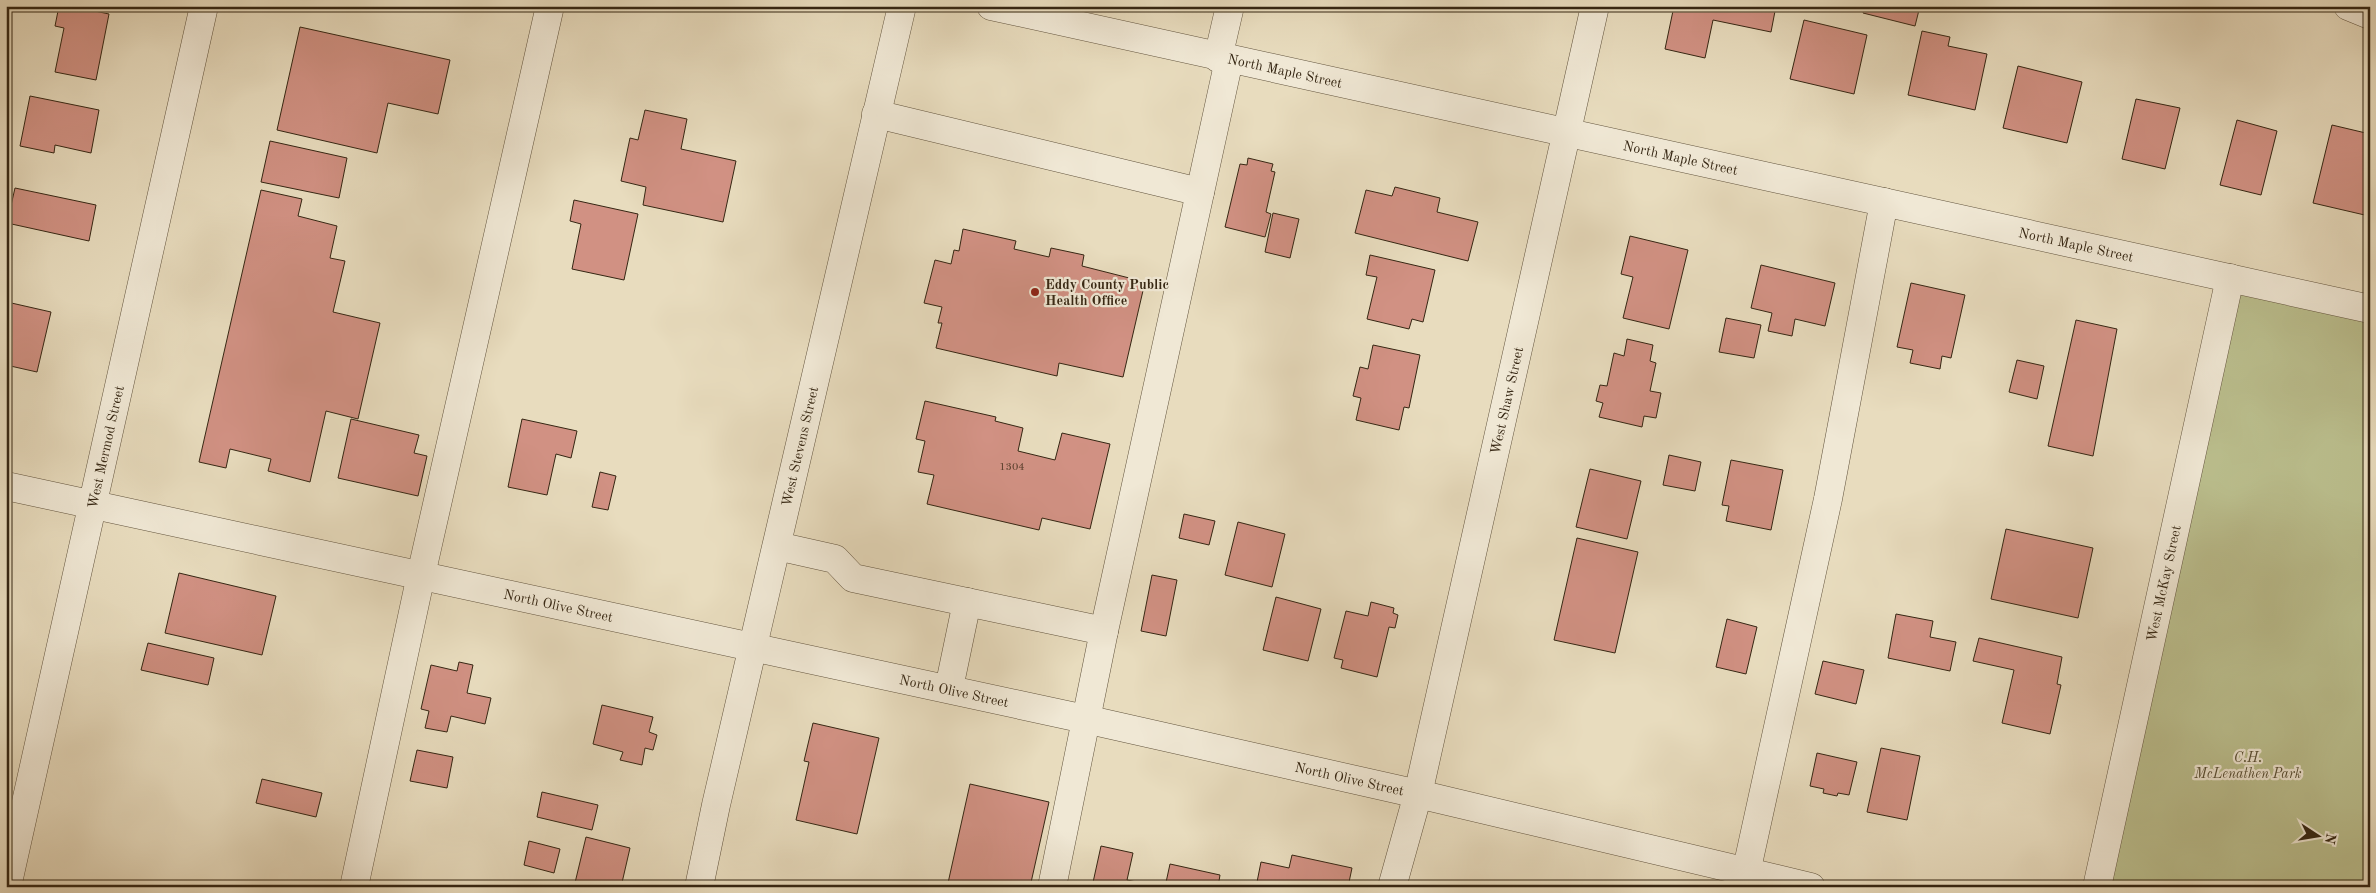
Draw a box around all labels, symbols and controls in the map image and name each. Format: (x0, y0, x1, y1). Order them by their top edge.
street label: North Maple Street (1226, 52, 1344, 91)
street label: North Maple Street (1622, 139, 1739, 178)
street label: North Maple Street (2017, 226, 2135, 265)
place label: Eddy County Public Health Office (1045, 278, 1169, 308)
marker: Eddy County Public Health Office (1029, 286, 1041, 298)
street label: West Shaw Street (1489, 345, 1526, 456)
street label: West Mermod Street (86, 384, 127, 510)
street label: West Stevens Street (780, 385, 821, 508)
house number: 1304 (999, 462, 1025, 473)
street label: West McKay Street (2145, 524, 2184, 643)
street label: North Olive Street (502, 588, 614, 625)
street label: North Olive Street (898, 673, 1010, 710)
park label: C.H. McLenathen Park (2193, 751, 2302, 781)
street label: North Olive Street (1293, 760, 1405, 799)
north arrow (2294, 810, 2344, 860)
text: N (2322, 832, 2338, 845)

